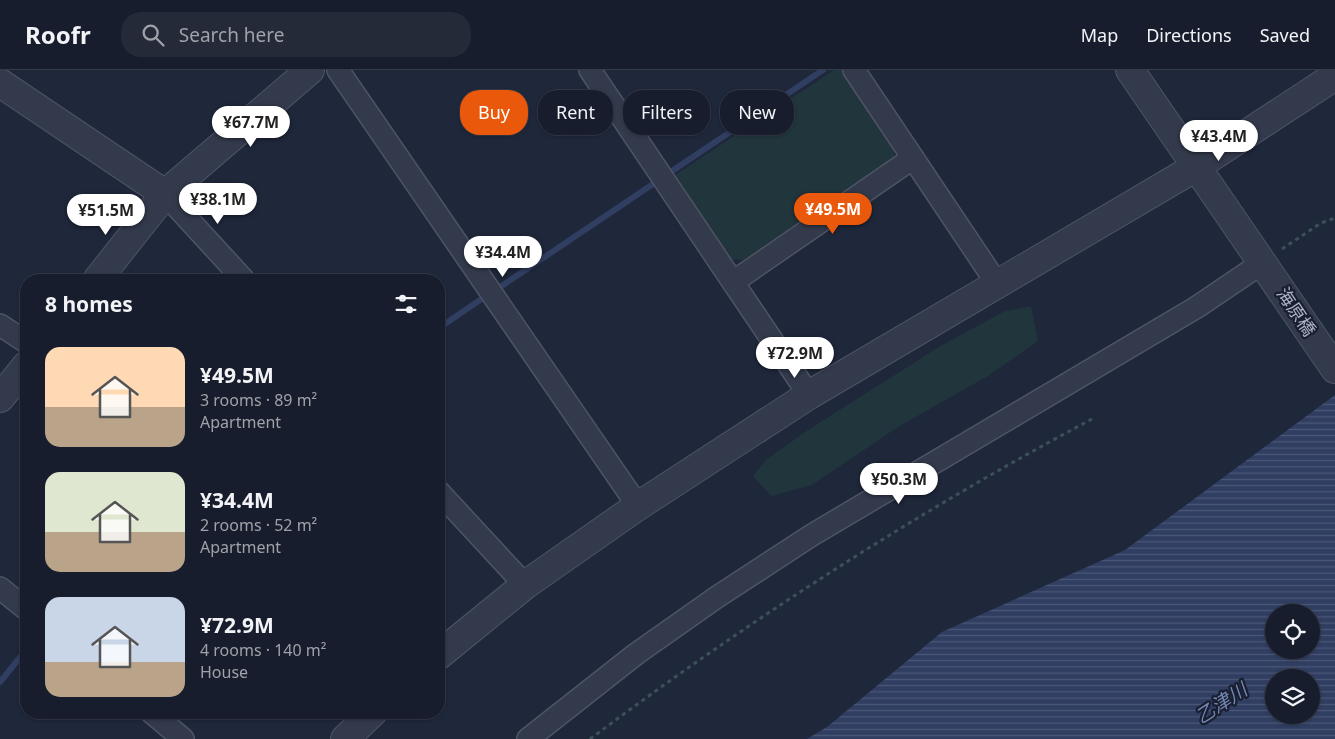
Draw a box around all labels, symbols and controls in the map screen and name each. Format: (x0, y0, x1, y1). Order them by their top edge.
search box (121, 12, 471, 57)
text: Roofr (25, 18, 91, 51)
icon: search (139, 21, 167, 49)
text: Search here (179, 22, 284, 48)
text: Map (1081, 23, 1118, 47)
text: Directions (1146, 23, 1232, 47)
text: Saved (1260, 23, 1310, 47)
chip: Buy (460, 90, 528, 135)
chip: Rent (538, 90, 613, 135)
chip: Filters (623, 90, 710, 135)
chip: New (720, 90, 794, 135)
pin: ¥67.7M (210, 106, 292, 148)
text: ¥67.7M (223, 111, 279, 133)
pin: ¥43.4M (1178, 119, 1260, 162)
text: ¥43.4M (1191, 125, 1247, 147)
pin: ¥38.1M (177, 182, 259, 225)
text: ¥38.1M (190, 188, 246, 210)
pin: ¥49.5M (792, 192, 874, 235)
pin: ¥51.5M (65, 194, 147, 236)
text: ¥49.5M (805, 198, 861, 220)
text: ¥51.5M (78, 199, 134, 221)
pin: ¥34.4M (462, 236, 544, 278)
text: ¥34.4M (475, 241, 531, 263)
street label: 海原橋 (1272, 282, 1322, 341)
text: 8 homes (45, 290, 133, 318)
icon: filters (392, 290, 420, 318)
pin: ¥72.9M (754, 336, 836, 379)
text: ¥72.9M (767, 342, 823, 364)
text: ¥49.5M (200, 361, 274, 389)
icon: home (85, 367, 145, 427)
text: 3 rooms · 89 m² (200, 389, 317, 411)
text: Apartment (200, 411, 281, 433)
pin: ¥50.3M (858, 462, 940, 505)
text: ¥50.3M (871, 468, 927, 490)
text: ¥34.4M (200, 486, 274, 514)
icon: home (85, 492, 145, 552)
text: 2 rooms · 52 m² (200, 514, 317, 536)
text: Apartment (200, 536, 281, 558)
map controls (1265, 604, 1320, 724)
button: locate (1265, 604, 1320, 659)
text: ¥72.9M (200, 611, 274, 639)
icon: home (85, 617, 145, 677)
text: 4 rooms · 140 m² (200, 639, 326, 661)
text: House (200, 661, 248, 683)
button: layers (1265, 669, 1320, 724)
water label: 乙津川 (1190, 675, 1254, 729)

